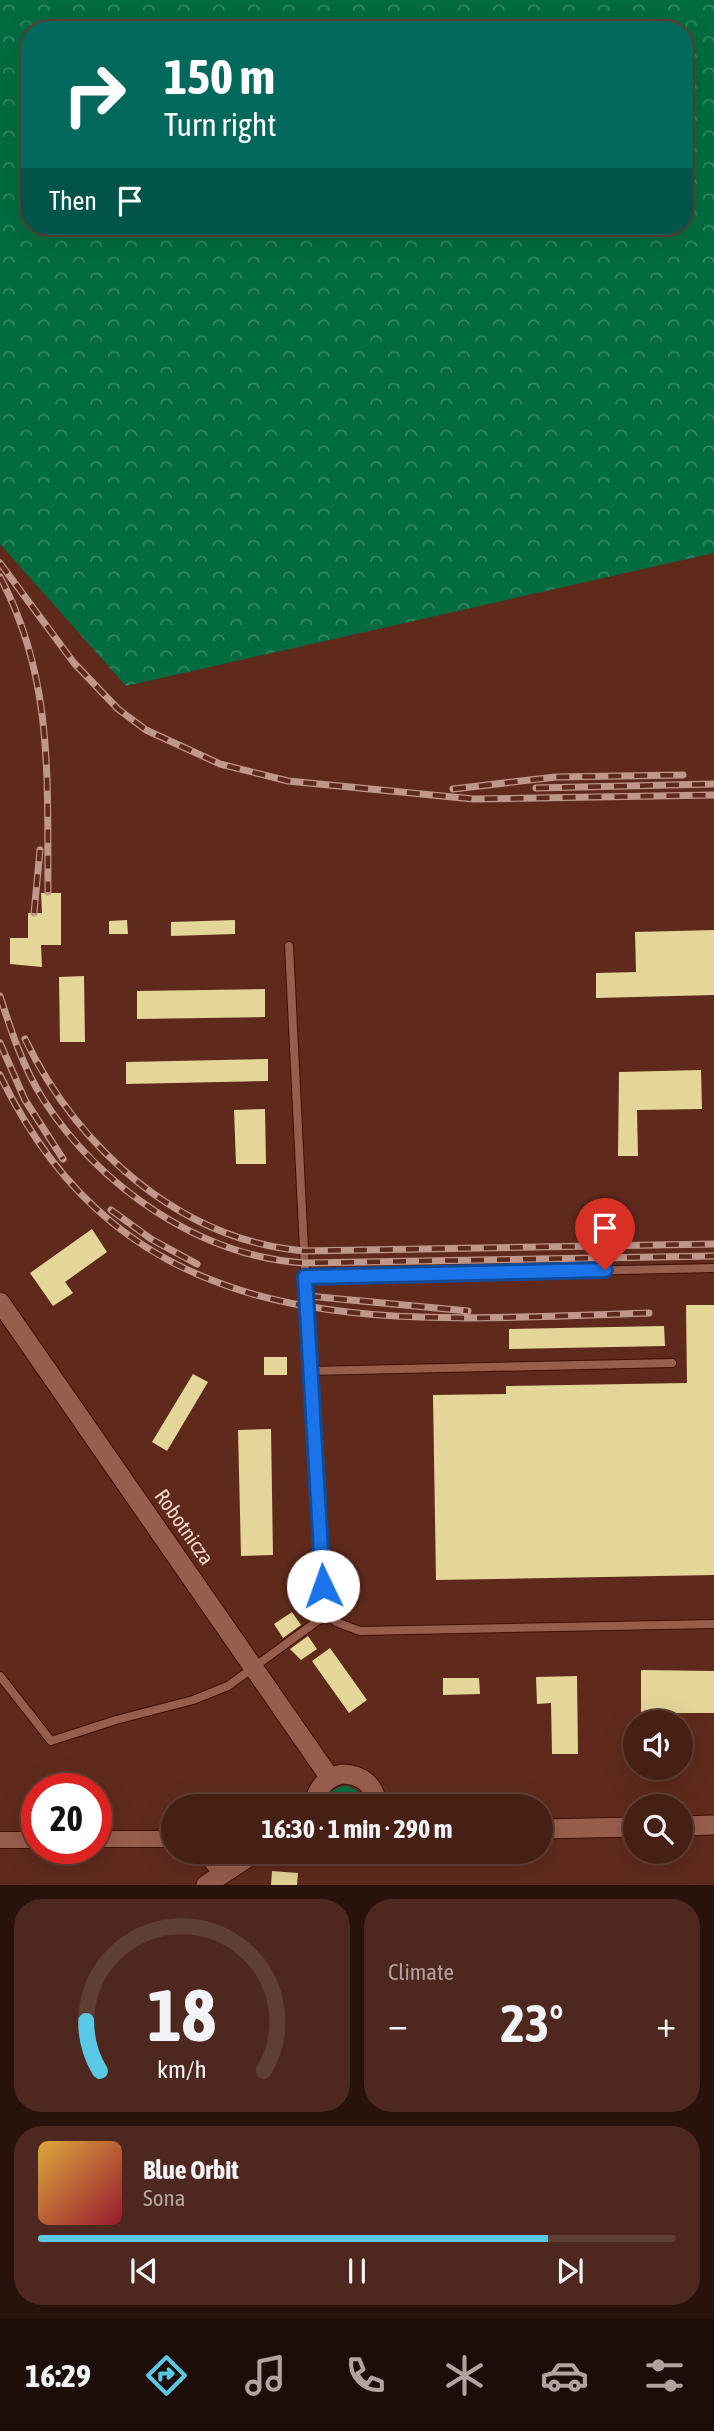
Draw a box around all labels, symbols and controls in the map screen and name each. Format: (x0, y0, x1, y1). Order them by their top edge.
text: 150 m (164, 48, 275, 104)
icon: right (49, 49, 140, 140)
text: Turn right (164, 106, 277, 143)
icon: arrive (111, 182, 149, 220)
text: Then (49, 186, 97, 216)
pin (575, 1198, 635, 1270)
icon: arrive (586, 1209, 624, 1247)
street label: Robotnicza (150, 1484, 219, 1569)
position arrow (286, 1549, 360, 1623)
map controls (623, 1710, 693, 1864)
button: sound (623, 1710, 693, 1780)
speed limit sign: 20 (21, 1773, 112, 1864)
button: search (623, 1794, 693, 1864)
text: 16:30 · 1 min · 290 m (262, 1814, 452, 1844)
text: Climate (388, 1959, 454, 1985)
text: 18 (148, 1974, 216, 2057)
text: 23° (500, 1993, 564, 2053)
text: − (388, 2002, 408, 2045)
text: + (656, 2002, 676, 2045)
text: km/h (157, 2055, 207, 2083)
text: Blue Orbit (143, 2155, 239, 2185)
text: Sona (143, 2185, 185, 2211)
icon: previous (125, 2252, 163, 2290)
icon: pause (338, 2252, 376, 2290)
icon: next (551, 2252, 589, 2290)
icon: directions (142, 2351, 191, 2400)
icon: music (241, 2351, 290, 2400)
icon: phone (341, 2351, 390, 2400)
icon: climate (440, 2351, 489, 2400)
icon: car (540, 2351, 589, 2400)
icon: filters (640, 2351, 689, 2400)
text: 16:29 (25, 2357, 91, 2394)

